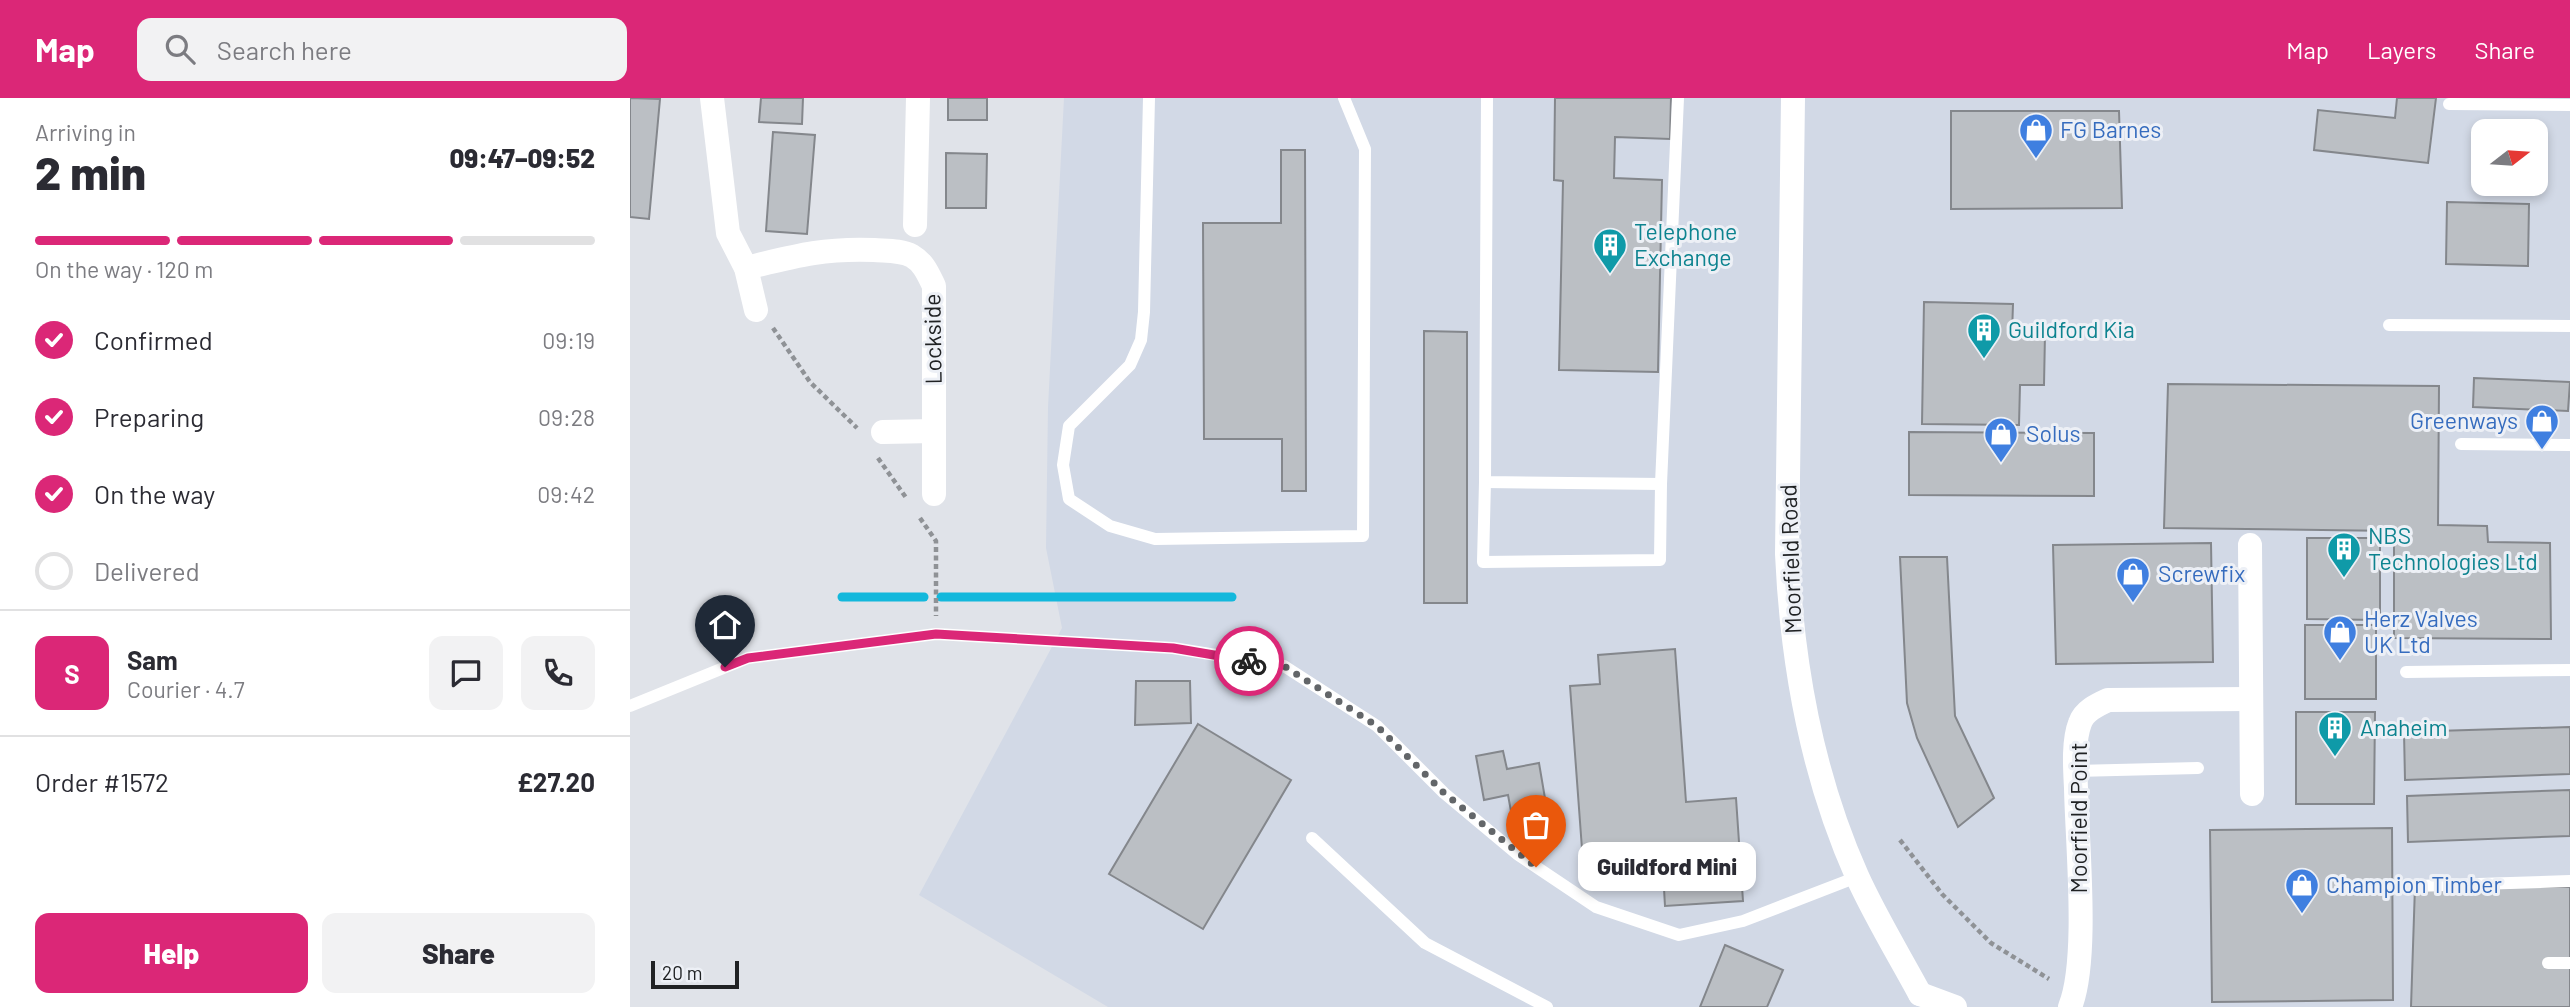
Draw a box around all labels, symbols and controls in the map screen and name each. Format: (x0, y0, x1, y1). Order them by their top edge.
search box (137, 18, 627, 81)
text: Map (35, 29, 95, 69)
icon: search (161, 30, 199, 68)
text: Search here (217, 34, 352, 65)
text: Map (2286, 35, 2329, 64)
text: Layers (2367, 35, 2436, 64)
text: Share (2474, 35, 2535, 64)
shop icon: FG Barnes (2017, 111, 2055, 160)
place label: FG Barnes (2060, 115, 2161, 143)
text: Arriving in (35, 118, 136, 146)
north arrow (2471, 119, 2548, 196)
map controls (2471, 119, 2548, 196)
text: 09:47–09:52 (449, 142, 595, 173)
text: 2 min (35, 144, 146, 199)
place label: Telephone Exchange (1634, 217, 1737, 271)
building icon: Telephone Exchange (1591, 226, 1629, 275)
text: On the way · 120 m (35, 255, 213, 283)
street label: Lockside (917, 293, 947, 385)
building icon: Guildford Kia (1965, 311, 2003, 360)
place label: Guildford Kia (2008, 315, 2135, 343)
icon: check (35, 321, 73, 359)
text: Confirmed (94, 324, 213, 355)
text: 09:19 (542, 326, 595, 354)
icon: check (35, 398, 73, 436)
text: Preparing (94, 401, 204, 432)
shop icon: Greenways (2523, 402, 2561, 451)
text: 09:28 (538, 403, 595, 431)
place label: Greenways (2410, 406, 2518, 434)
shop icon: Solus (1982, 415, 2020, 464)
place label: Solus (2026, 419, 2081, 447)
icon: check (35, 475, 73, 513)
text: On the way (94, 478, 215, 509)
text: 09:42 (537, 480, 595, 508)
street label: Moorfield Road (1773, 484, 1807, 634)
place label: NBS Technologies Ltd (2368, 521, 2538, 575)
building icon: NBS Technologies Ltd (2325, 530, 2363, 579)
text: Delivered (94, 555, 200, 586)
shop icon: Screwfix (2114, 555, 2152, 604)
place label: Screwfix (2158, 559, 2245, 587)
pin (695, 595, 755, 667)
place label: Herz Valves UK Ltd (2364, 604, 2478, 658)
icon: home (706, 606, 744, 644)
shop icon: Herz Valves UK Ltd (2321, 613, 2359, 662)
courier (1214, 626, 1284, 696)
button: chat (429, 636, 503, 710)
button: phone (521, 636, 595, 710)
icon: bike (1230, 642, 1268, 680)
text: Sam (127, 644, 178, 675)
text: S (64, 658, 80, 689)
text: Courier · 4.7 (127, 675, 245, 703)
building icon: Anaheim (2316, 709, 2354, 758)
place label: Anaheim (2360, 713, 2448, 741)
street label: Moorfield Point (2064, 742, 2092, 894)
text: Order #1572 (35, 766, 169, 797)
text: £27.20 (517, 766, 595, 797)
pin (1506, 795, 1566, 867)
icon: bag (1517, 806, 1555, 844)
callout: Guildford Mini (1578, 842, 1756, 892)
text: Guildford Mini (1597, 852, 1737, 880)
shop icon: Champion Timber (2283, 866, 2321, 915)
place label: Champion Timber (2326, 870, 2503, 898)
button: Help (35, 913, 308, 993)
button: Share (322, 913, 595, 993)
scale bar (651, 958, 738, 990)
text: 20 m (662, 961, 702, 984)

